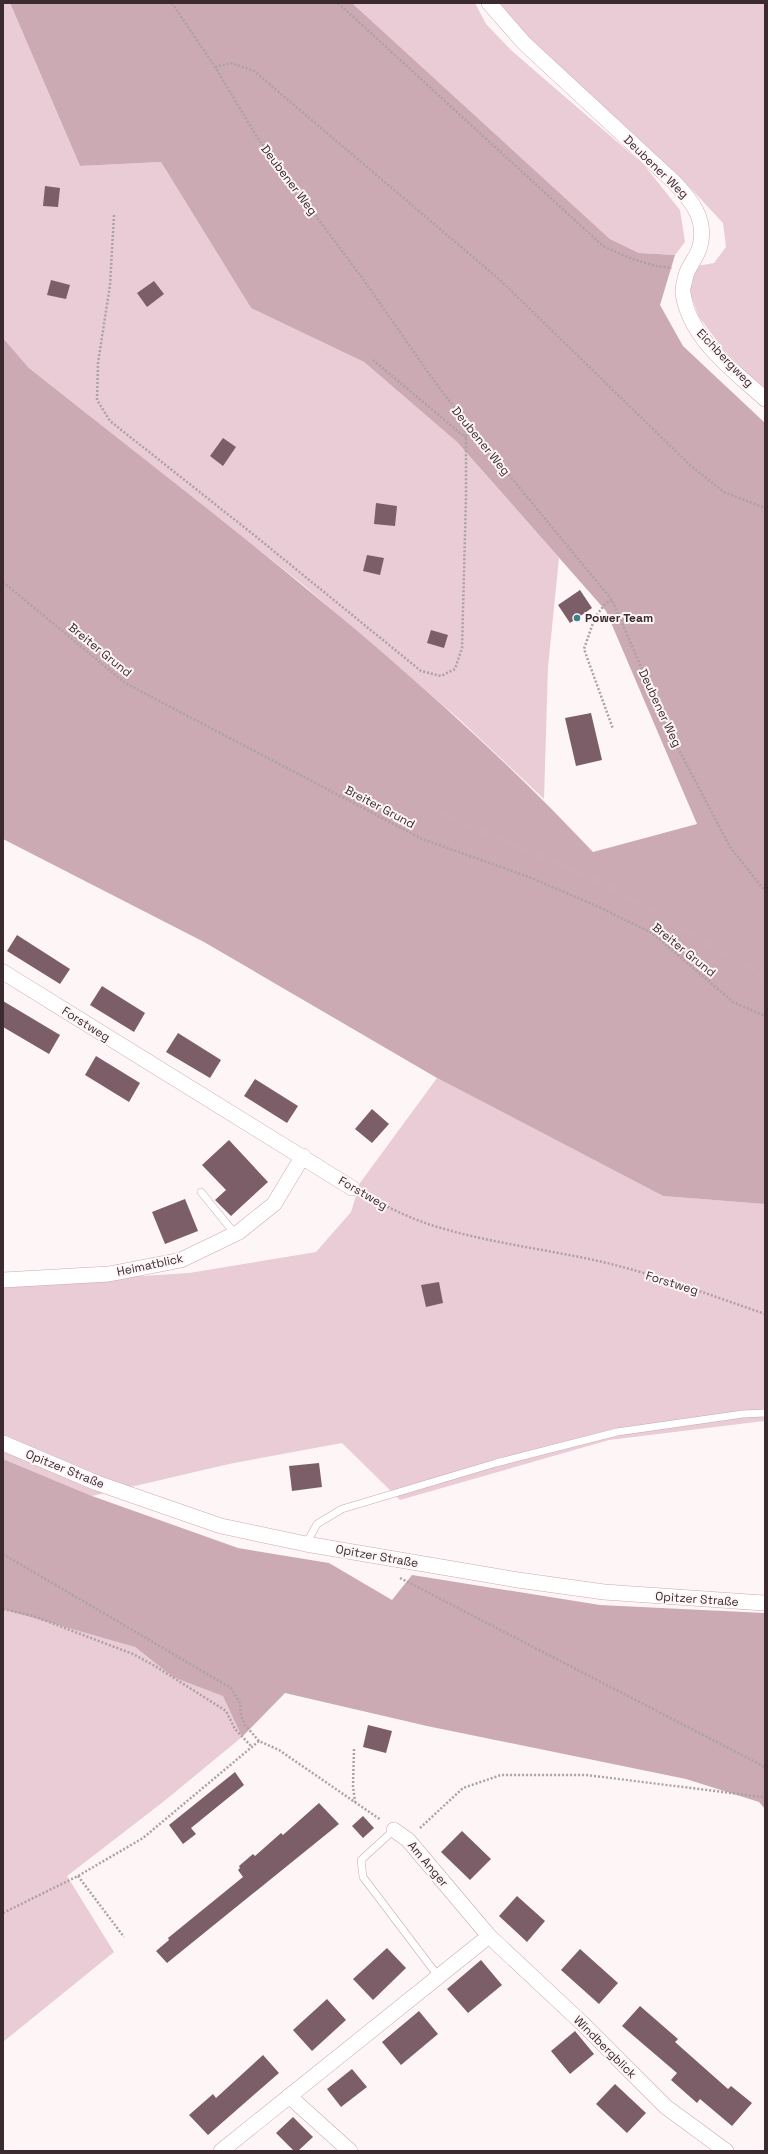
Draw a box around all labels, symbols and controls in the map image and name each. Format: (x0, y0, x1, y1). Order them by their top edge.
street label: Deubener Weg (620, 132, 692, 202)
street label: Deubener Weg (257, 141, 321, 219)
street label: Eichbergweg (693, 325, 757, 391)
street label: Deubener Weg (448, 403, 514, 479)
place label: Power Team (585, 610, 653, 626)
marker: Power Team (572, 613, 582, 623)
street label: Breiter Grund (65, 619, 135, 681)
street label: Deubener Weg (635, 666, 685, 750)
street label: Breiter Grund (342, 782, 418, 832)
street label: Breiter Grund (649, 919, 719, 981)
street label: Forstweg (59, 1003, 113, 1045)
street label: Forstweg (336, 1173, 390, 1213)
street label: Heimatblick (115, 1250, 185, 1280)
street label: Forstweg (644, 1267, 700, 1299)
street label: Opitzer Straße (23, 1446, 107, 1492)
street label: Opitzer Straße (334, 1541, 420, 1571)
street label: Opitzer Straße (655, 1588, 739, 1610)
street label: Am Anger (404, 1838, 452, 1891)
street label: Windbergblick (570, 2012, 640, 2082)

